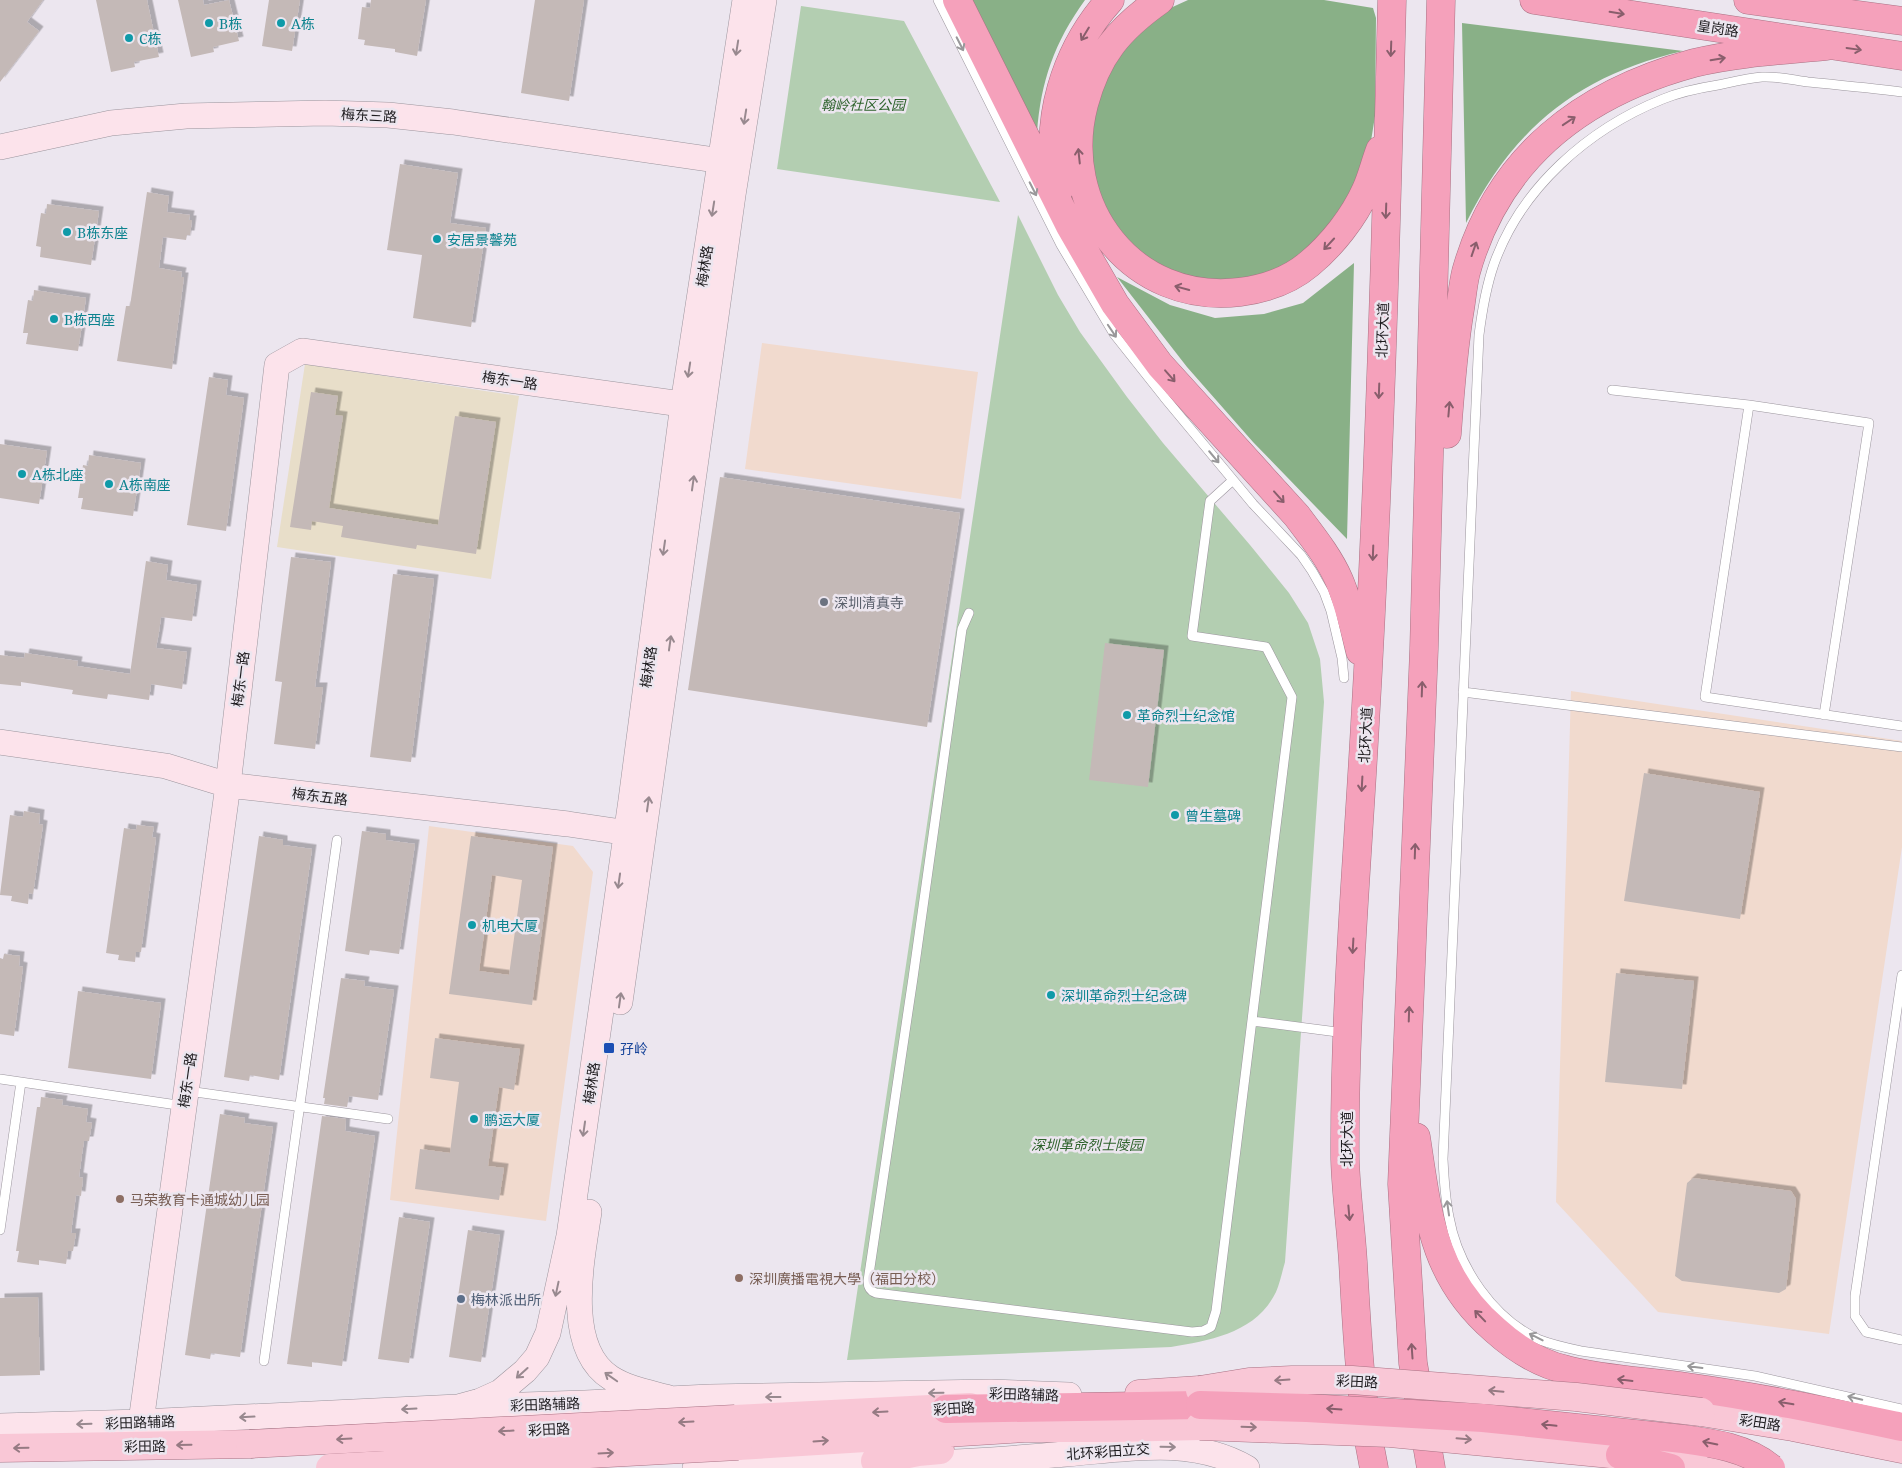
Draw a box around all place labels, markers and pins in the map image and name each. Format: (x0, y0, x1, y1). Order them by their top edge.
place label: B栋 (219, 14, 242, 33)
place label: A栋 (291, 14, 315, 33)
marker: B栋 (203, 17, 215, 29)
marker: A栋 (275, 17, 287, 29)
place label: C栋 (139, 29, 162, 48)
marker: C栋 (123, 32, 135, 44)
place label: B栋东座 (77, 223, 128, 242)
marker: B栋东座 (61, 226, 73, 238)
place label: 安居景馨苑 (447, 230, 517, 249)
marker: 安居景馨苑 (431, 233, 443, 245)
place label: B栋西座 (64, 310, 115, 329)
marker: B栋西座 (48, 313, 60, 325)
place label: A栋北座 (32, 465, 84, 484)
marker: A栋北座 (16, 468, 28, 480)
place label: A栋南座 (119, 475, 171, 494)
marker: A栋南座 (103, 478, 115, 490)
place label: 深圳清真寺 (834, 593, 904, 612)
marker: 深圳清真寺 (818, 596, 830, 608)
place label: 革命烈士纪念馆 (1137, 706, 1235, 725)
marker: 革命烈士纪念馆 (1121, 709, 1133, 721)
place label: 曾生墓碑 (1185, 806, 1241, 825)
marker: 曾生墓碑 (1169, 809, 1181, 821)
place label: 机电大厦 (482, 916, 538, 935)
marker: 机电大厦 (466, 919, 478, 931)
place label: 深圳革命烈士纪念碑 (1061, 986, 1187, 1005)
marker: 深圳革命烈士纪念碑 (1045, 989, 1057, 1001)
place label: 孖岭 (620, 1039, 648, 1058)
marker: 孖岭 (602, 1041, 616, 1055)
place label: 鹏运大厦 (484, 1110, 540, 1129)
marker: 鹏运大厦 (468, 1113, 480, 1125)
place label: 马荣教育卡通城幼儿园 (130, 1190, 270, 1209)
marker: 马荣教育卡通城幼儿园 (114, 1193, 126, 1205)
place label: 深圳廣播電視大學（福田分校） (749, 1269, 945, 1288)
marker: 深圳廣播電視大學（福田分校） (733, 1272, 745, 1284)
place label: 梅林派出所 (471, 1290, 541, 1309)
marker: 梅林派出所 (455, 1293, 467, 1305)

